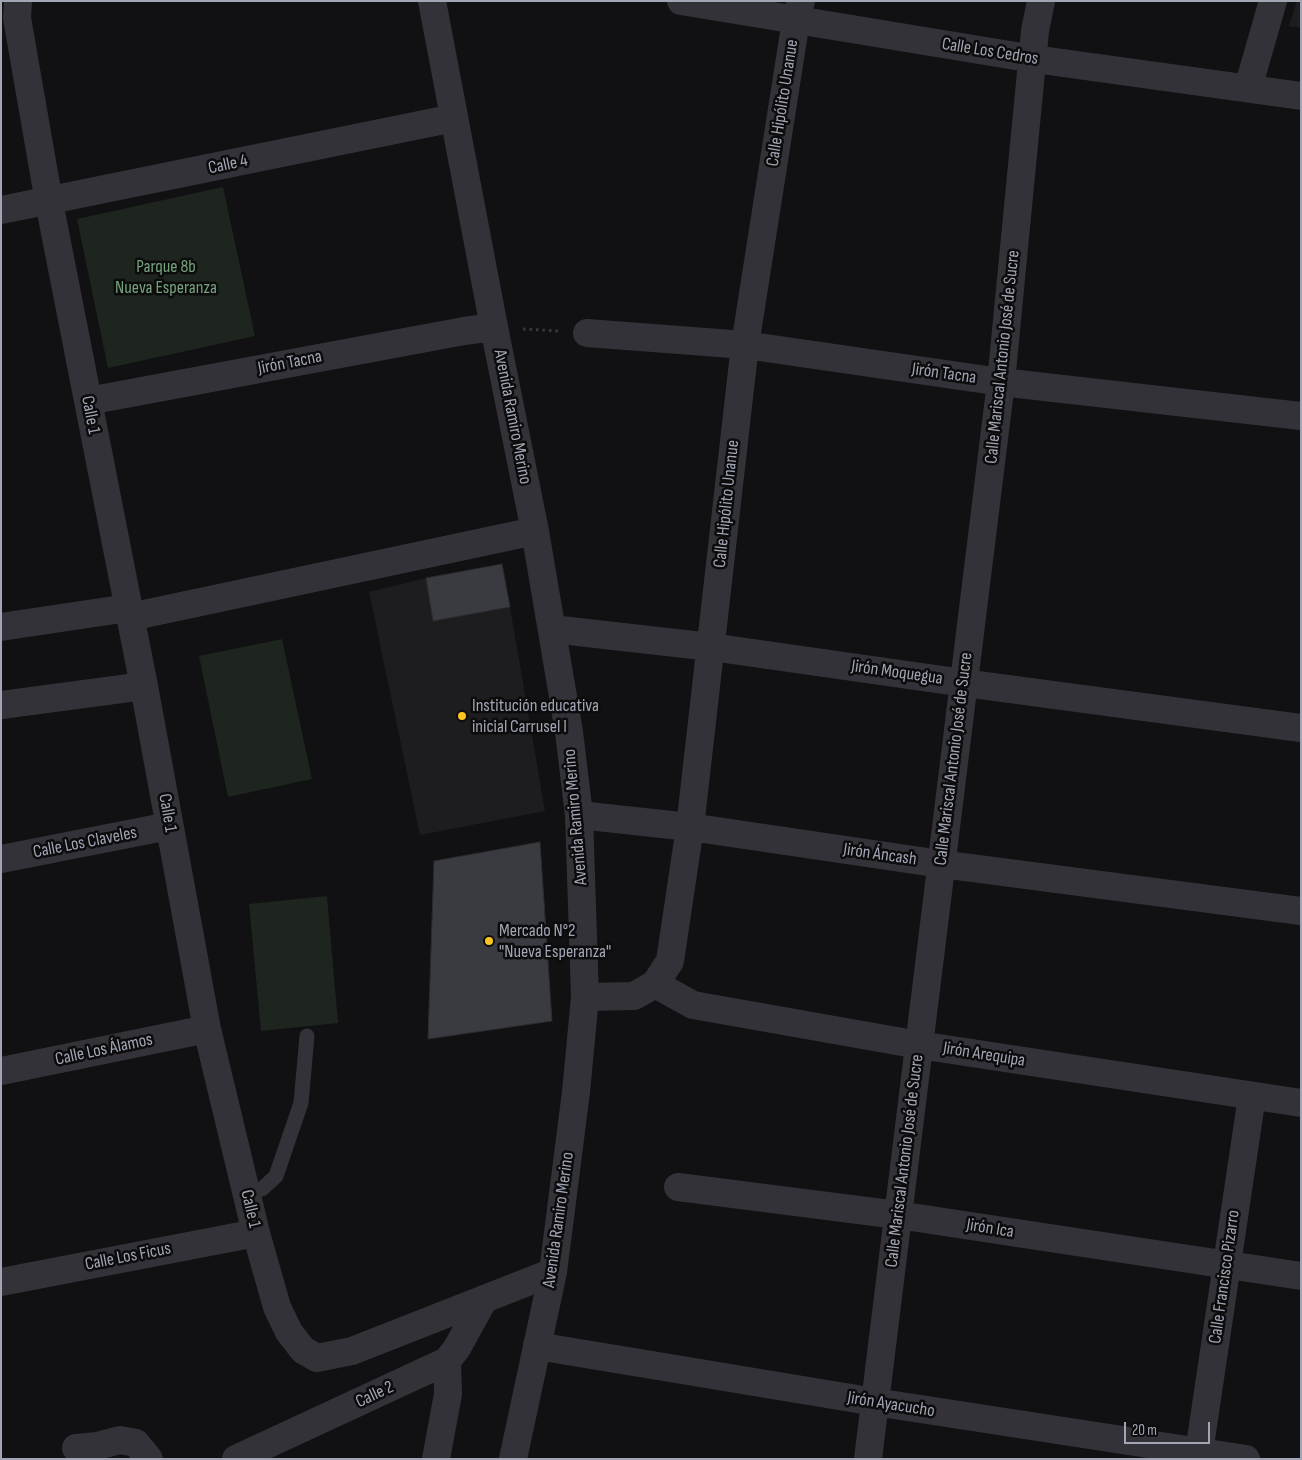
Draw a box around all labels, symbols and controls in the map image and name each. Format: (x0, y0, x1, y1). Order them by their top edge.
street label: Calle Los Cedros (940, 34, 1040, 70)
street label: Calle Hipólito Unanue (762, 38, 804, 168)
street label: Calle 4 (206, 150, 250, 180)
street label: Calle Mariscal Antonio José de Sucre (981, 249, 1025, 465)
park label: Parque 8b Nueva Esperanza (115, 256, 217, 298)
street label: Jirón Tacna (256, 346, 324, 380)
street label: Avenida Ramiro Merino (488, 348, 536, 486)
street label: Jirón Tacna (910, 359, 978, 389)
street label: Calle 1 (76, 394, 104, 436)
street label: Calle Hipólito Unanue (710, 439, 744, 569)
street label: Calle Mariscal Antonio José de Sucre (930, 651, 978, 867)
street label: Jirón Moquegua (850, 656, 944, 690)
place label: Institución educativa inicial Carrusel I (472, 695, 599, 738)
marker: Institución educativa inicial Carrusel I (456, 710, 468, 722)
street label: Avenida Ramiro Merino (559, 748, 593, 886)
street label: Calle 1 (153, 792, 181, 834)
street label: Calle Los Claveles (31, 822, 139, 864)
street label: Jirón Áncash (842, 839, 918, 871)
place label: Mercado N°2 "Nueva Esperanza" (499, 920, 611, 962)
marker: Mercado N°2 "Nueva Esperanza" (483, 935, 495, 947)
street label: Calle Los Álamos (53, 1029, 155, 1071)
street label: Jirón Arequipa (941, 1038, 1027, 1072)
street label: Calle Mariscal Antonio José de Sucre (881, 1053, 929, 1269)
street label: Avenida Ramiro Merino (539, 1151, 579, 1289)
street label: Calle 1 (235, 1188, 265, 1230)
street label: Calle Francisco Pizarro (1205, 1209, 1245, 1345)
street label: Jirón Ica (965, 1215, 1015, 1243)
street label: Calle Los Ficus (83, 1238, 173, 1276)
street label: Calle 2 (353, 1377, 397, 1413)
street label: Jirón Ayacucho (846, 1387, 936, 1423)
scale bar (1127, 1412, 1213, 1444)
text: 20 m (1132, 1421, 1157, 1440)

